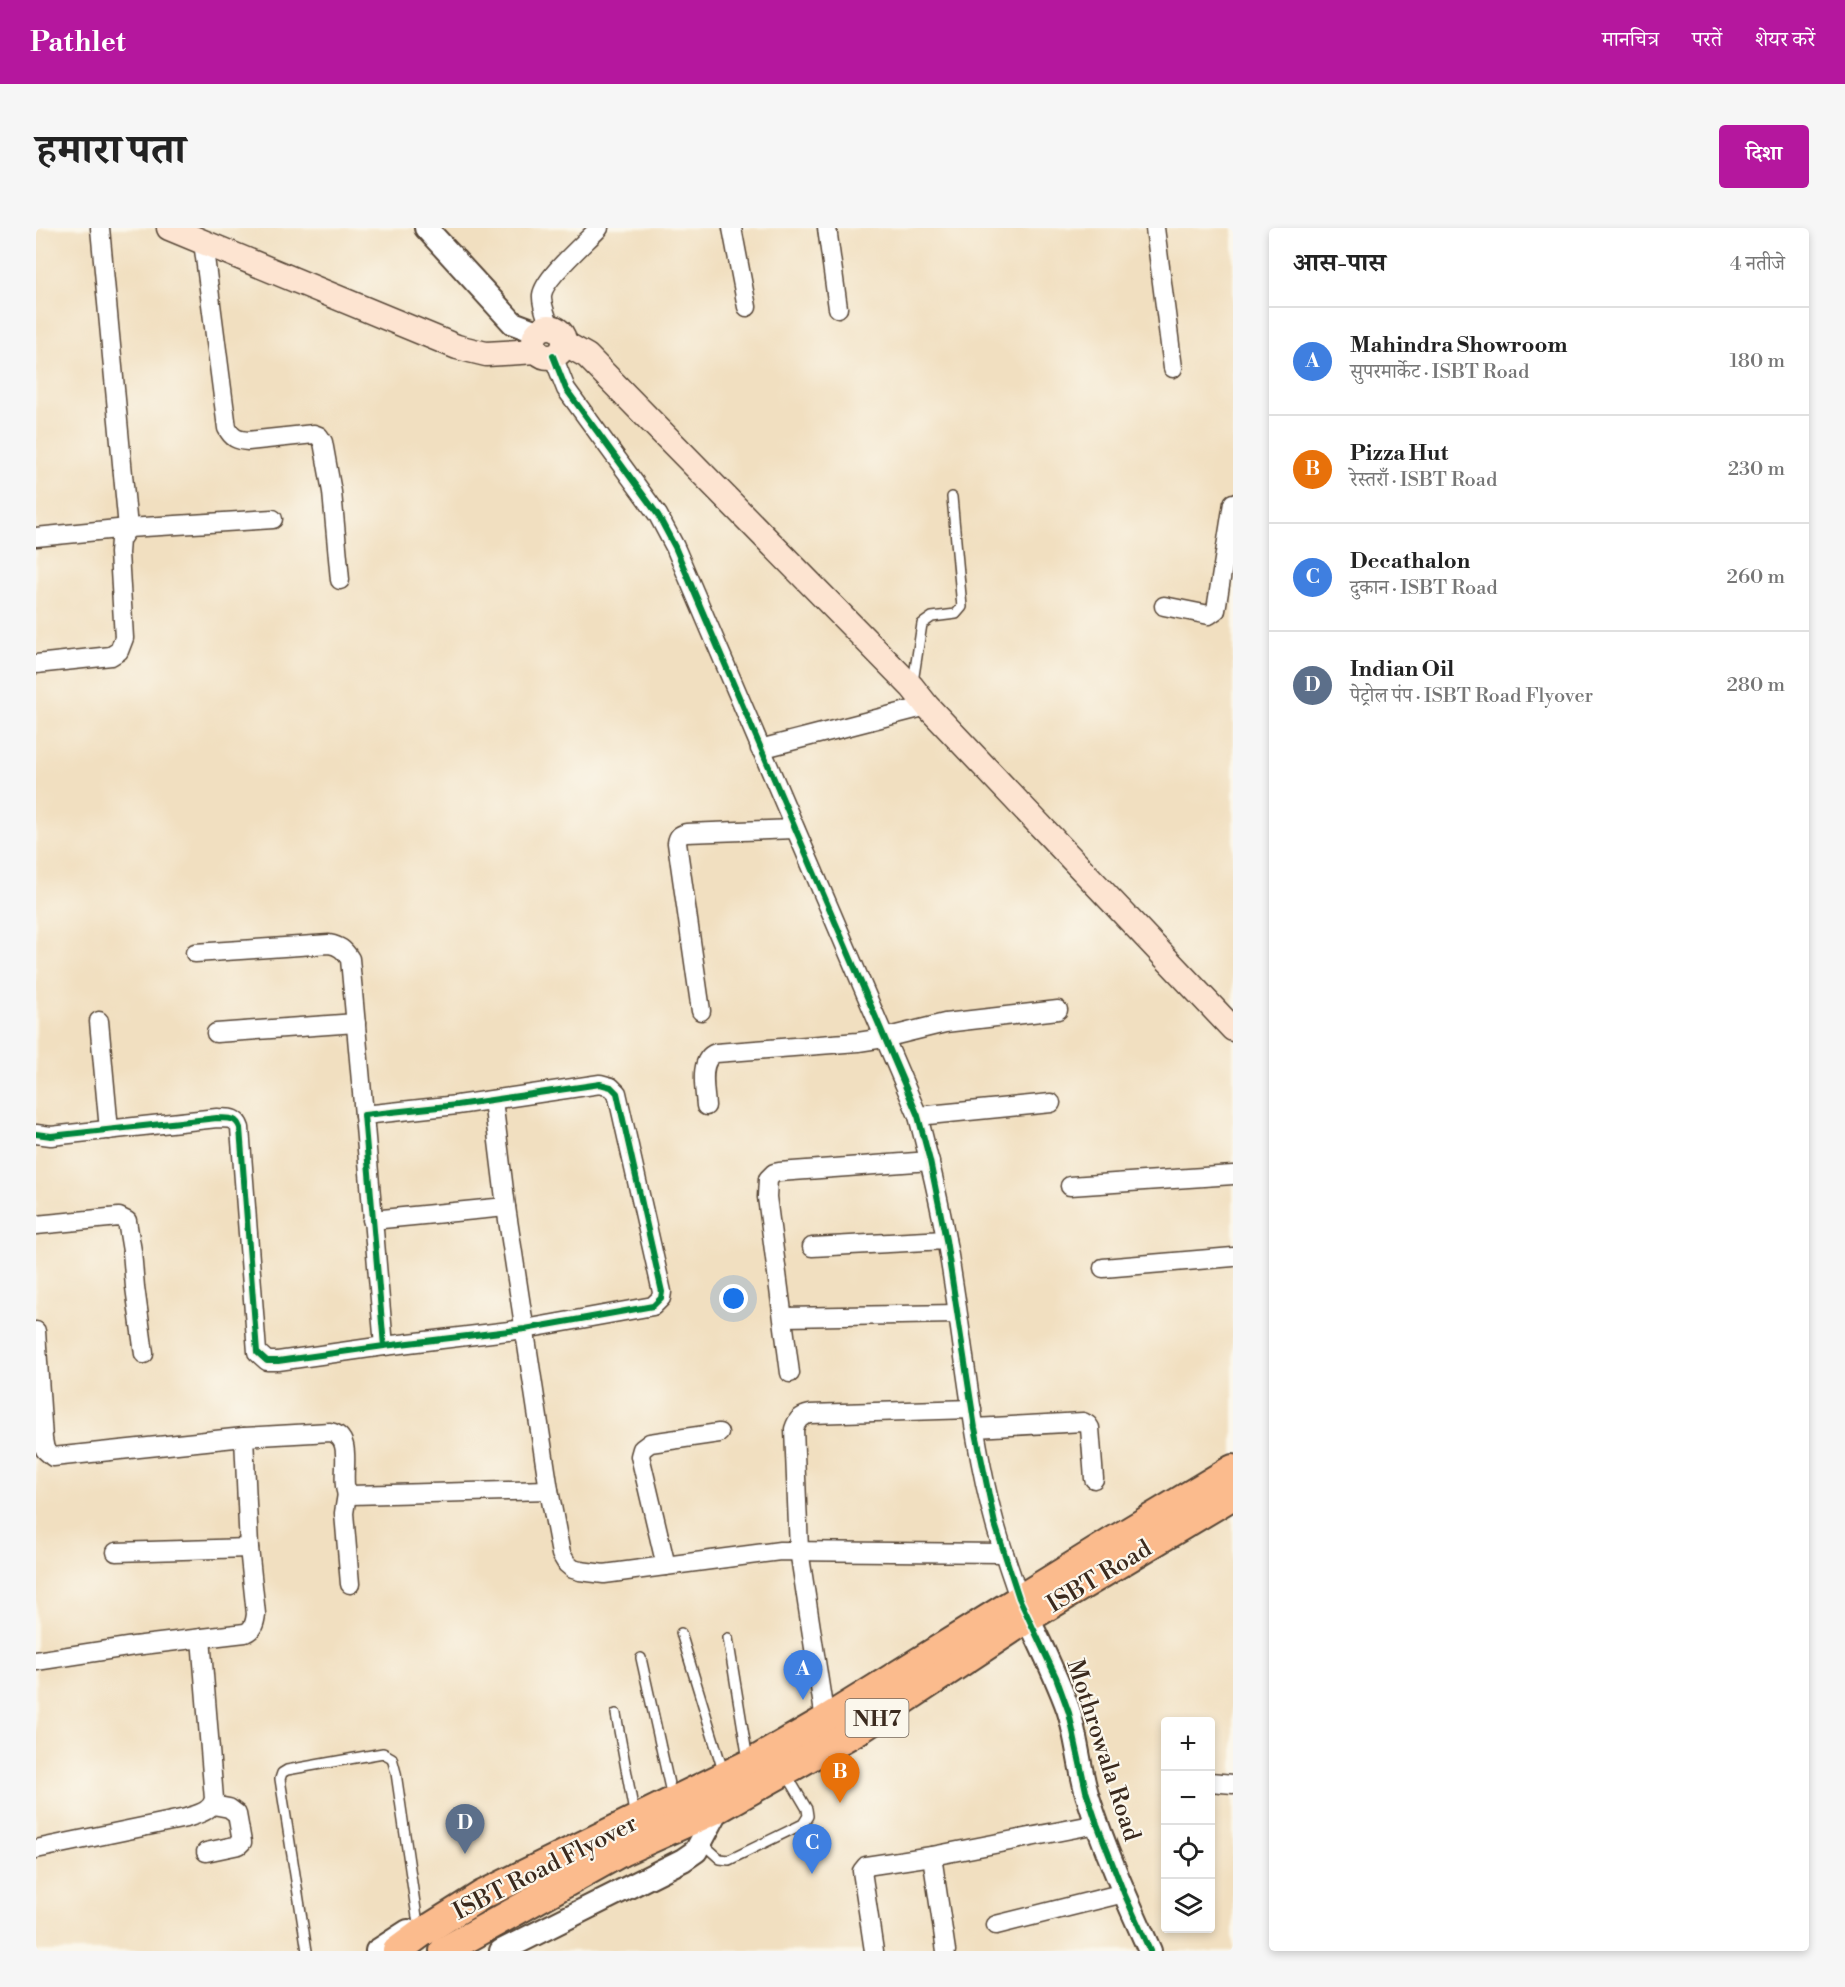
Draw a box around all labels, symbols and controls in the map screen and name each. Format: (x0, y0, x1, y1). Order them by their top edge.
text: Pathlet (30, 25, 126, 60)
text: मानचित्र (1602, 27, 1659, 53)
text: परतें (1692, 27, 1722, 53)
text: शेयर करें (1755, 27, 1815, 53)
text: हमारा पता (36, 124, 186, 177)
button: दिशा (1719, 125, 1809, 188)
text: आस-पास (1293, 247, 1386, 279)
text: 4 नतीजे (1730, 252, 1785, 277)
text: Mahindra Showroom (1350, 332, 1568, 359)
text: A (1305, 349, 1320, 374)
text: 180 m (1730, 349, 1785, 374)
text: सुपरमार्केट · ISBT Road (1350, 360, 1529, 385)
text: Pizza Hut (1350, 440, 1448, 467)
text: B (1305, 457, 1320, 482)
text: 230 m (1728, 457, 1785, 482)
text: रेस्तराँ · ISBT Road (1350, 468, 1497, 493)
text: Decathalon (1350, 548, 1470, 575)
text: C (1305, 565, 1320, 590)
text: 260 m (1727, 565, 1785, 590)
text: दुकान · ISBT Road (1350, 576, 1498, 601)
text: Indian Oil (1350, 656, 1454, 683)
text: D (1305, 673, 1320, 698)
text: 280 m (1726, 673, 1785, 698)
text: पेट्रोल पंप · ISBT Road Flyover (1350, 684, 1593, 709)
your location (719, 1284, 748, 1313)
street label: ISBT Road (1042, 1534, 1158, 1620)
pin: A (784, 1650, 822, 1700)
street label: Mothrowala Road (1060, 1656, 1147, 1845)
road number: NH7 (846, 1699, 908, 1737)
map controls (1161, 1717, 1215, 1933)
button: + (1161, 1717, 1215, 1771)
pin: B (820, 1754, 860, 1803)
button: − (1161, 1771, 1215, 1825)
pin: D (446, 1804, 484, 1854)
street label: ISBT Road Flyover (448, 1808, 643, 1927)
pin: C (792, 1824, 832, 1874)
button: locate (1161, 1825, 1215, 1879)
button: layers (1161, 1879, 1215, 1933)

